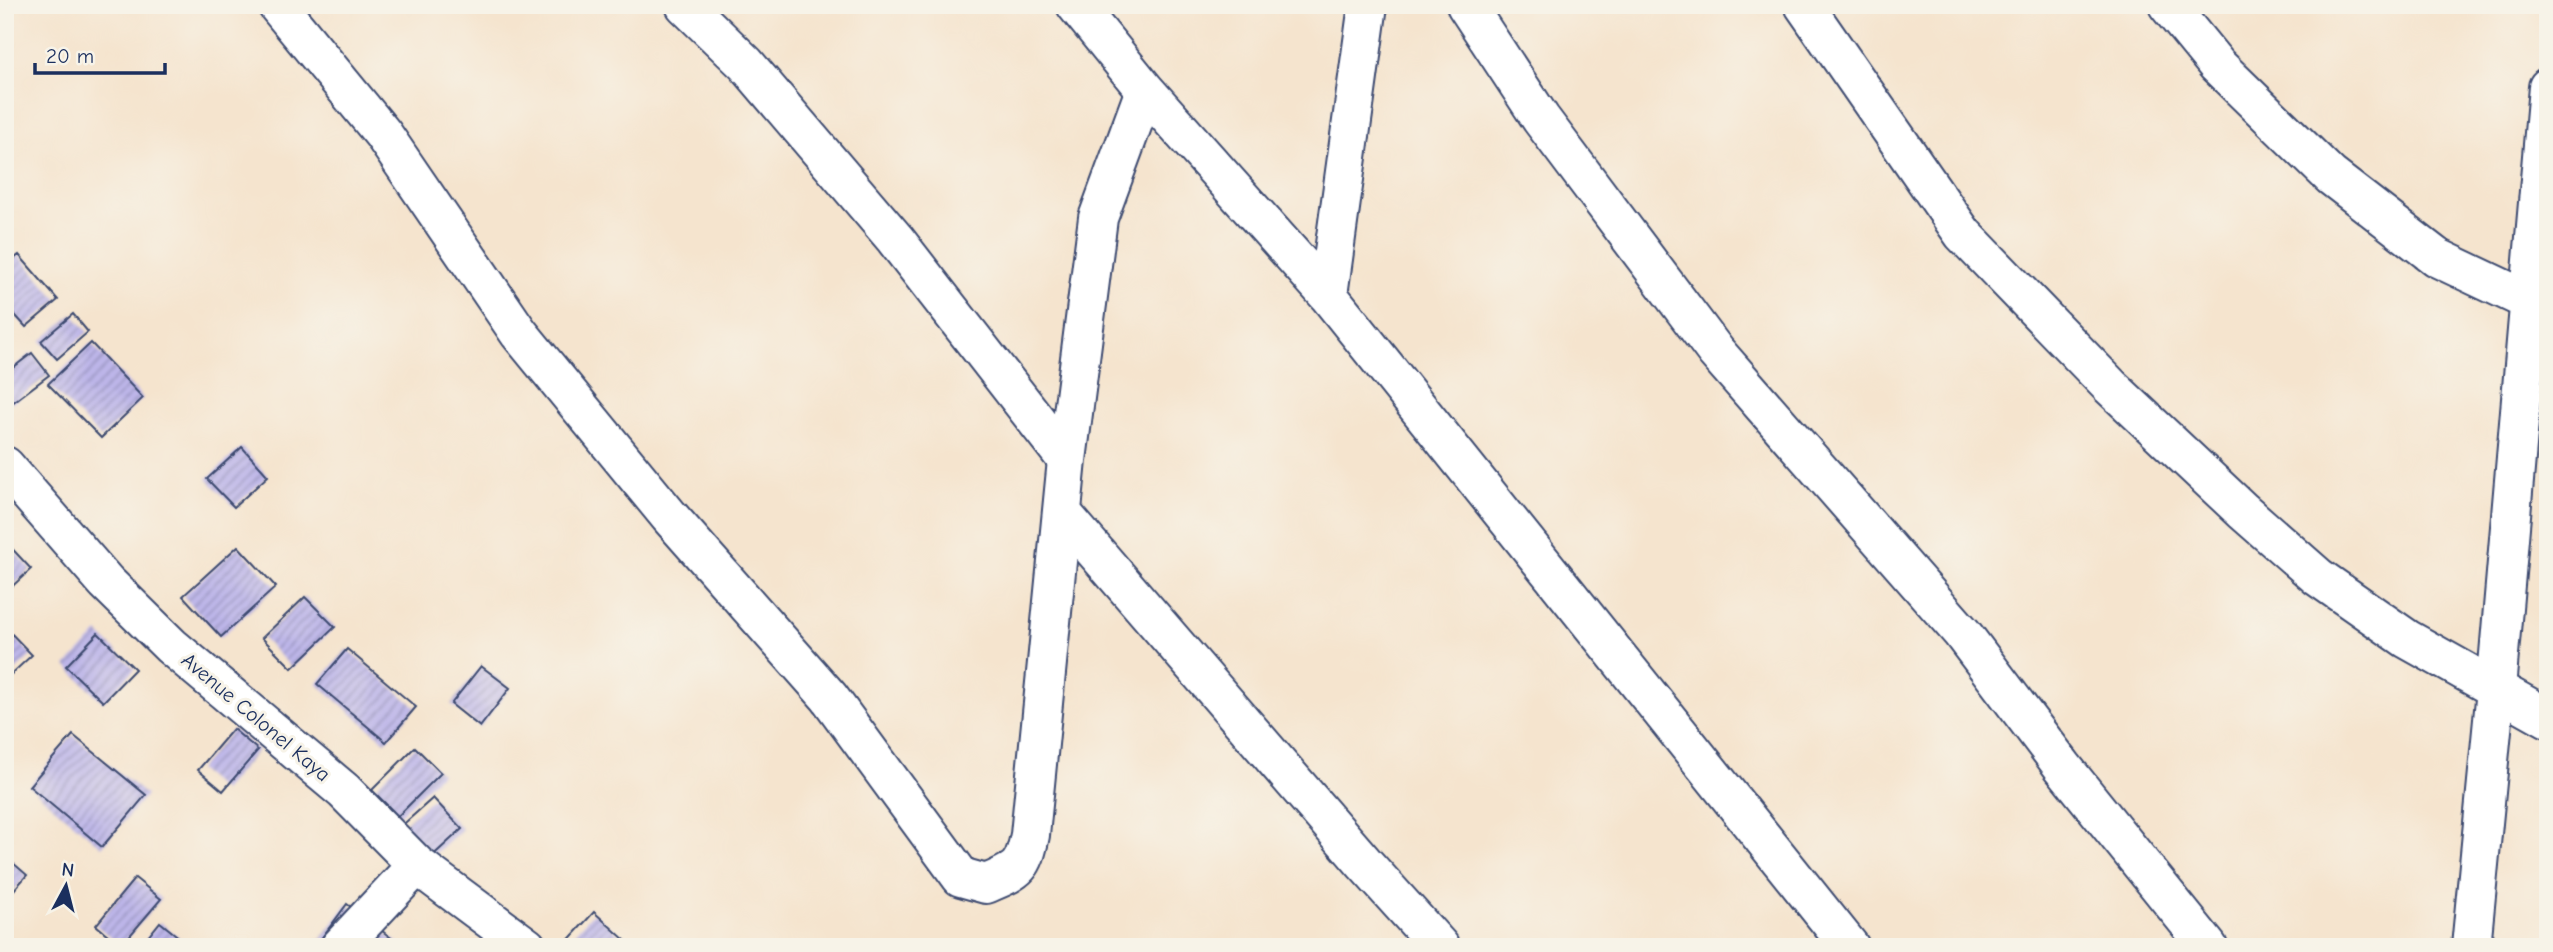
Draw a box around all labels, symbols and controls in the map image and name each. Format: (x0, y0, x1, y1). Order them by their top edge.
scale bar (35, 32, 164, 76)
text: 20 m (46, 44, 94, 68)
street label: Avenue Colonel Kaya (177, 648, 335, 786)
north arrow (32, 850, 102, 920)
text: N (60, 858, 75, 882)

